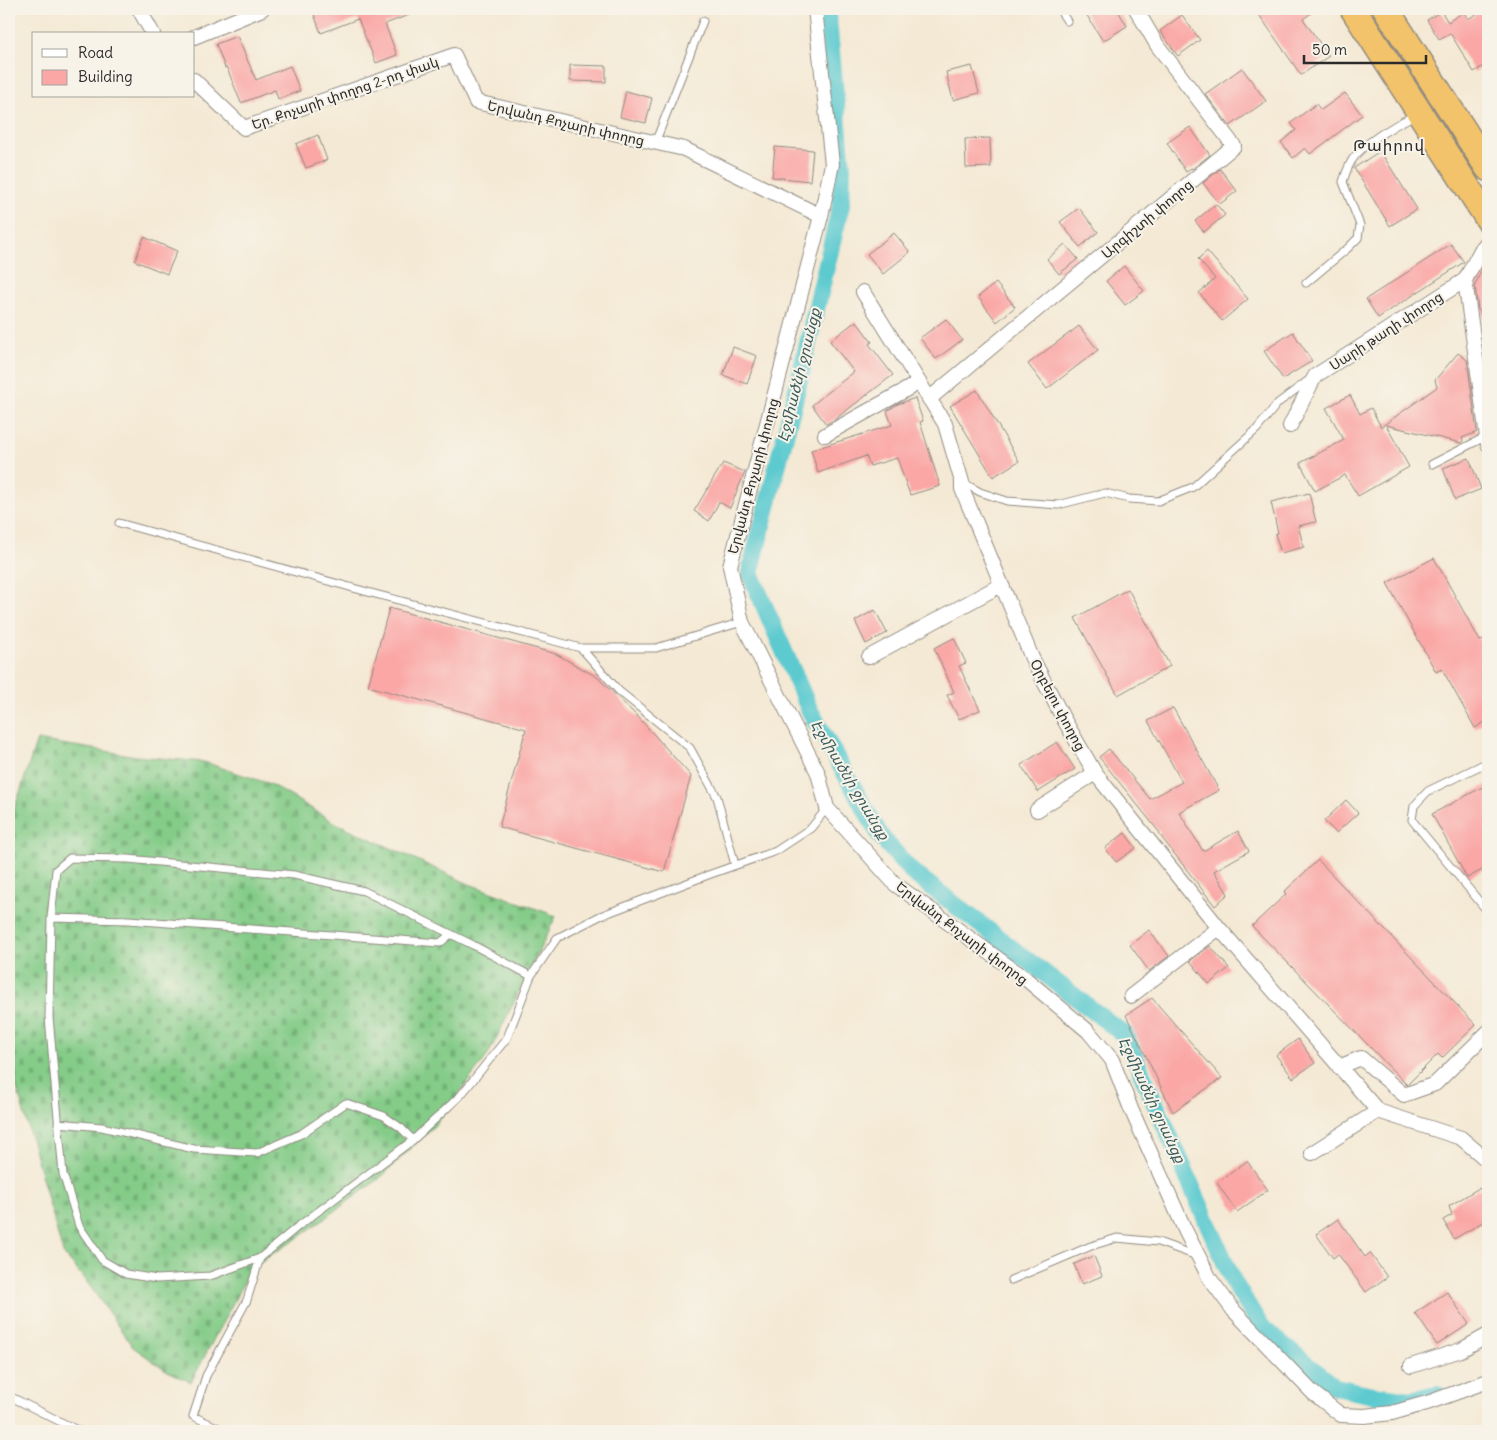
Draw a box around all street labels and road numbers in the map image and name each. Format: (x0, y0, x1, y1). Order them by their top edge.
street label: Եր. Քոչարի փողոց 2-րդ փակ (249, 52, 441, 134)
street label: Երվանդ Քոչարի փողոց (486, 96, 646, 150)
street label: Արգիշտի փողոց (1098, 175, 1196, 263)
street label: Սարի թաղի փողոց (1326, 288, 1446, 374)
street label: Երվանդ Քոչարի փողոց (723, 396, 783, 556)
street label: Օրբելու փողոց (1026, 656, 1090, 754)
street label: Երվանդ Քոչարի փողոց (892, 877, 1032, 989)

